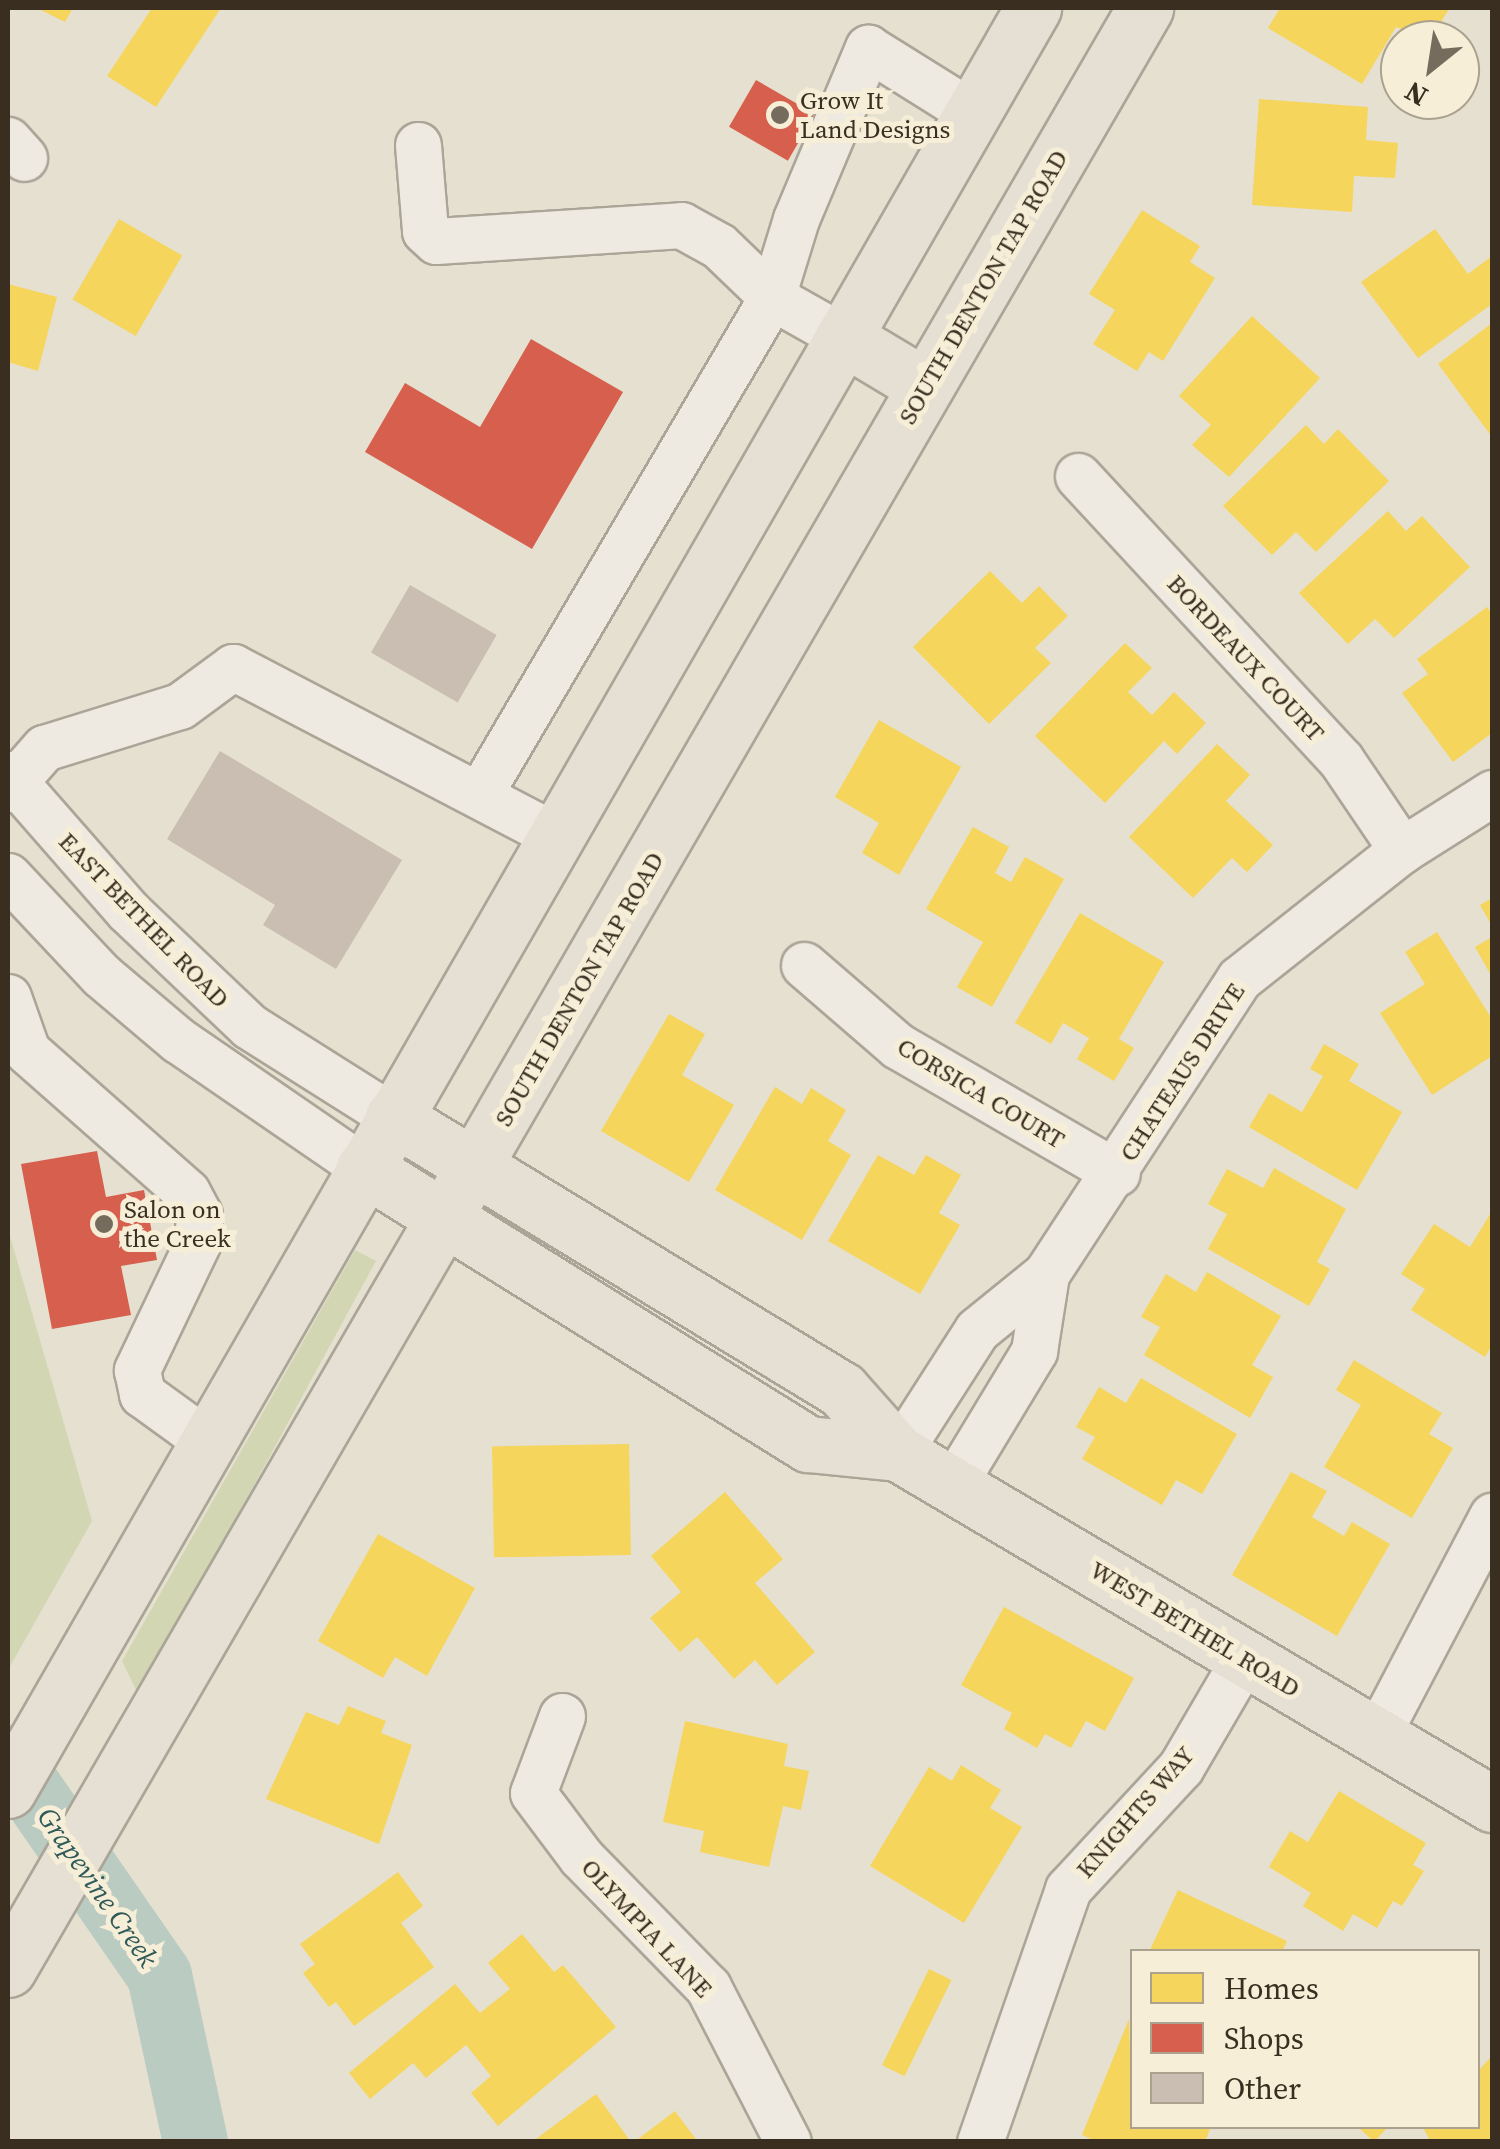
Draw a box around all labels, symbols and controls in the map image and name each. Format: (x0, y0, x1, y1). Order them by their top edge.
north arrow (1380, 20, 1480, 120)
text: N (1398, 73, 1434, 116)
place label: Grow It Land Designs (800, 86, 950, 145)
marker: Grow It Land Designs (769, 104, 791, 126)
street label: SOUTH DENTON TAP ROAD (892, 144, 1074, 430)
street label: BORDEAUX COURT (1161, 568, 1331, 748)
street label: EAST BETHEL ROAD (52, 826, 236, 1014)
street label: SOUTH DENTON TAP ROAD (488, 846, 670, 1132)
street label: CHATEAUS DRIVE (1113, 977, 1251, 1167)
street label: CORSICA COURT (892, 1031, 1070, 1155)
place label: Salon on the Creek (124, 1195, 231, 1254)
marker: Salon on the Creek (93, 1213, 115, 1235)
street label: WEST BETHEL ROAD (1084, 1554, 1306, 1704)
street label: KNIGHTS WAY (1069, 1740, 1201, 1884)
water label: Grapevine Creek (31, 1801, 165, 1973)
street label: OLYMPIA LANE (575, 1853, 719, 2003)
legend (1130, 1949, 1480, 2129)
text: Homes (1224, 1968, 1319, 2009)
text: Shops (1224, 2018, 1304, 2059)
text: Other (1224, 2068, 1301, 2109)

